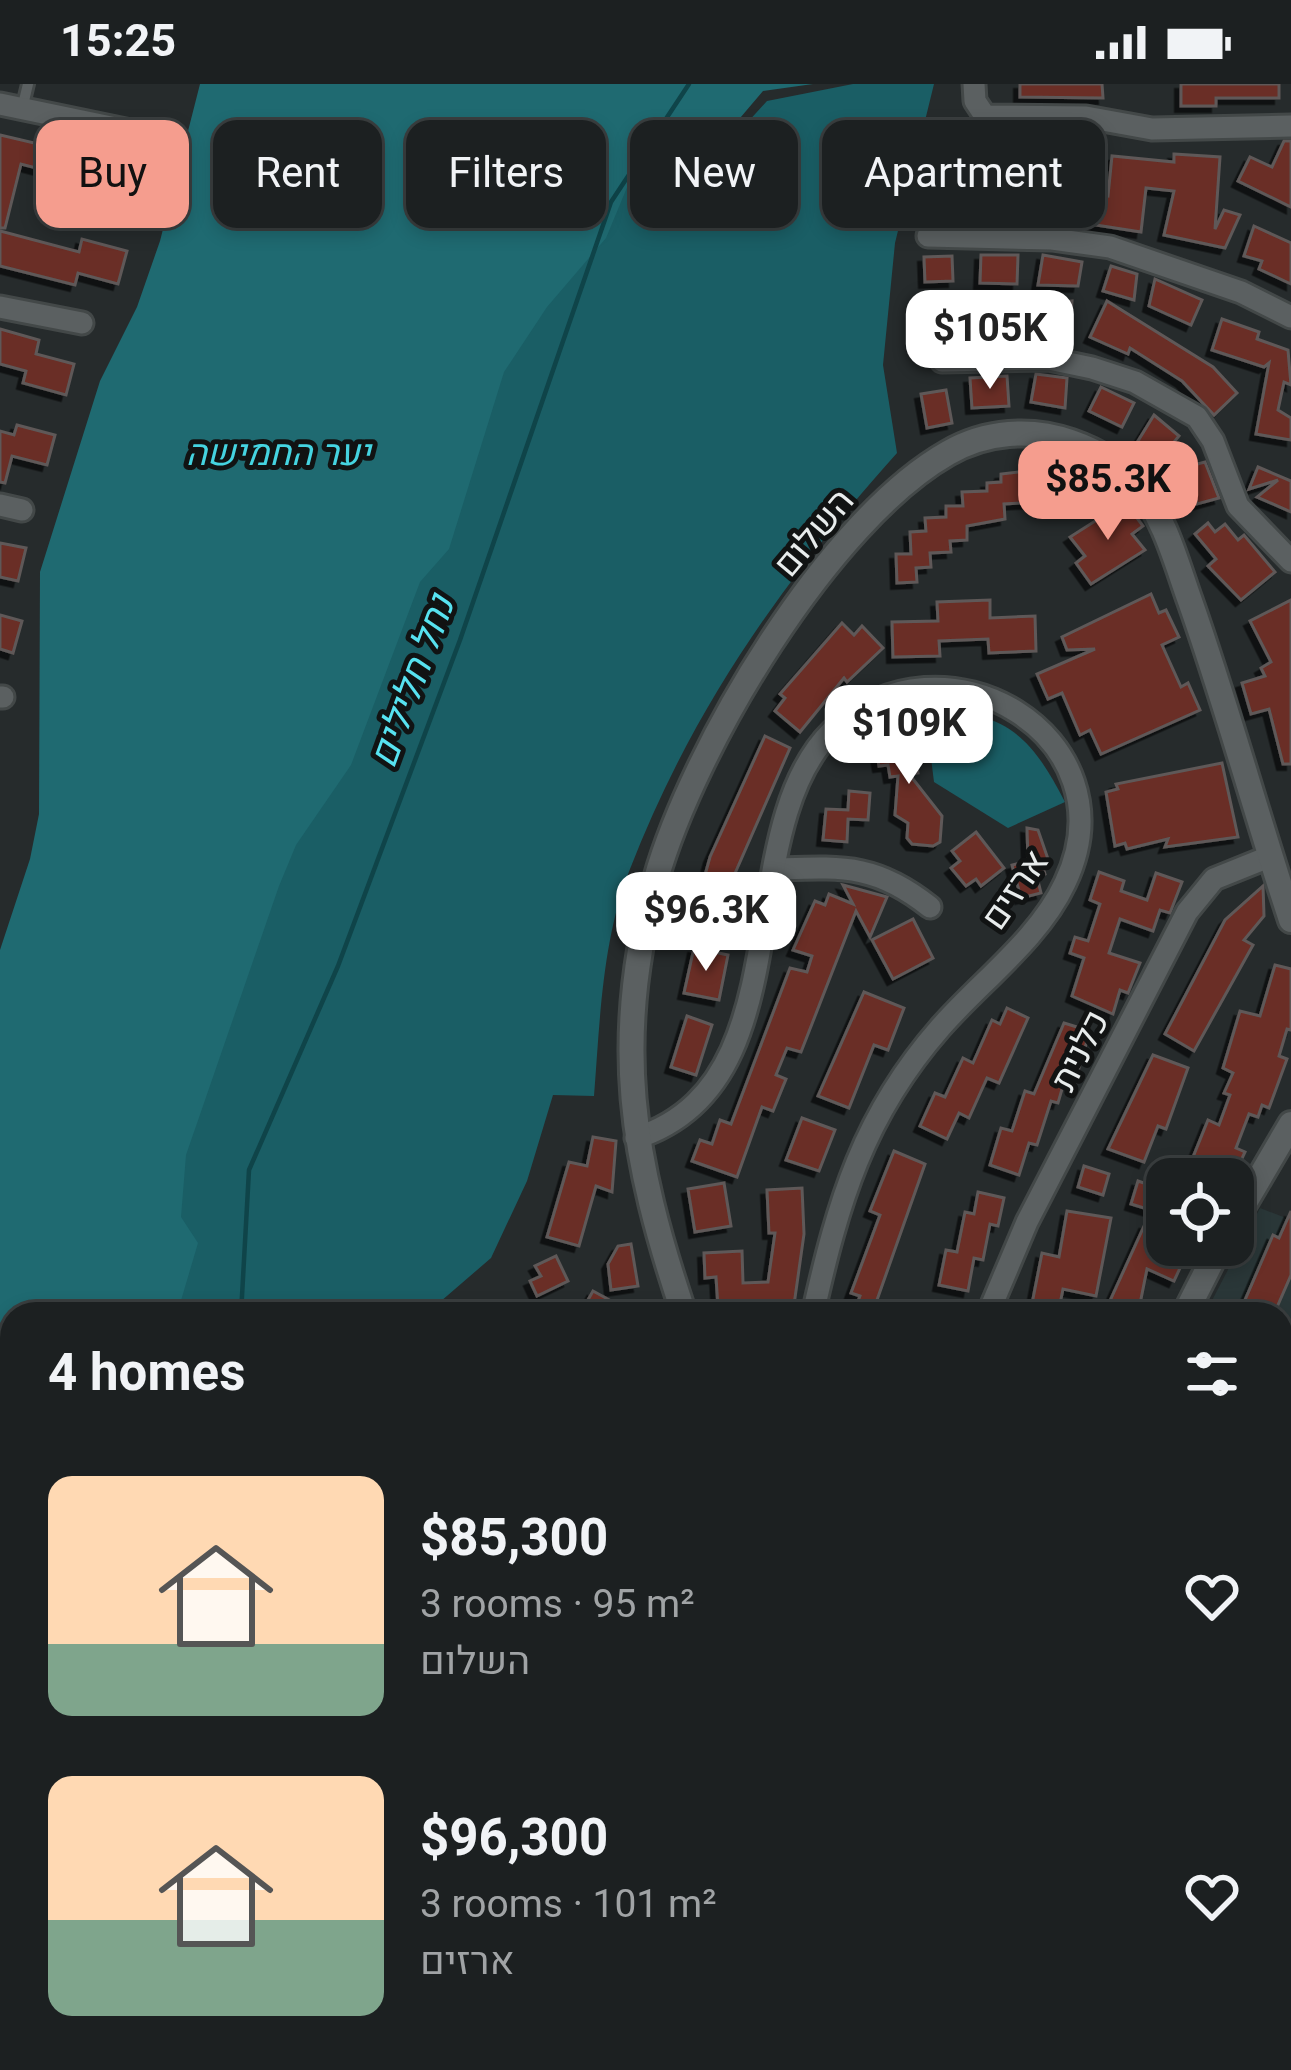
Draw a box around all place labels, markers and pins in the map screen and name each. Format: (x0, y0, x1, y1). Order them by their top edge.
pin: $105K (906, 290, 1074, 392)
pin: $85.3K (1010, 441, 1206, 543)
pin: $109K (825, 685, 993, 787)
pin: $96.3K (608, 872, 804, 974)

